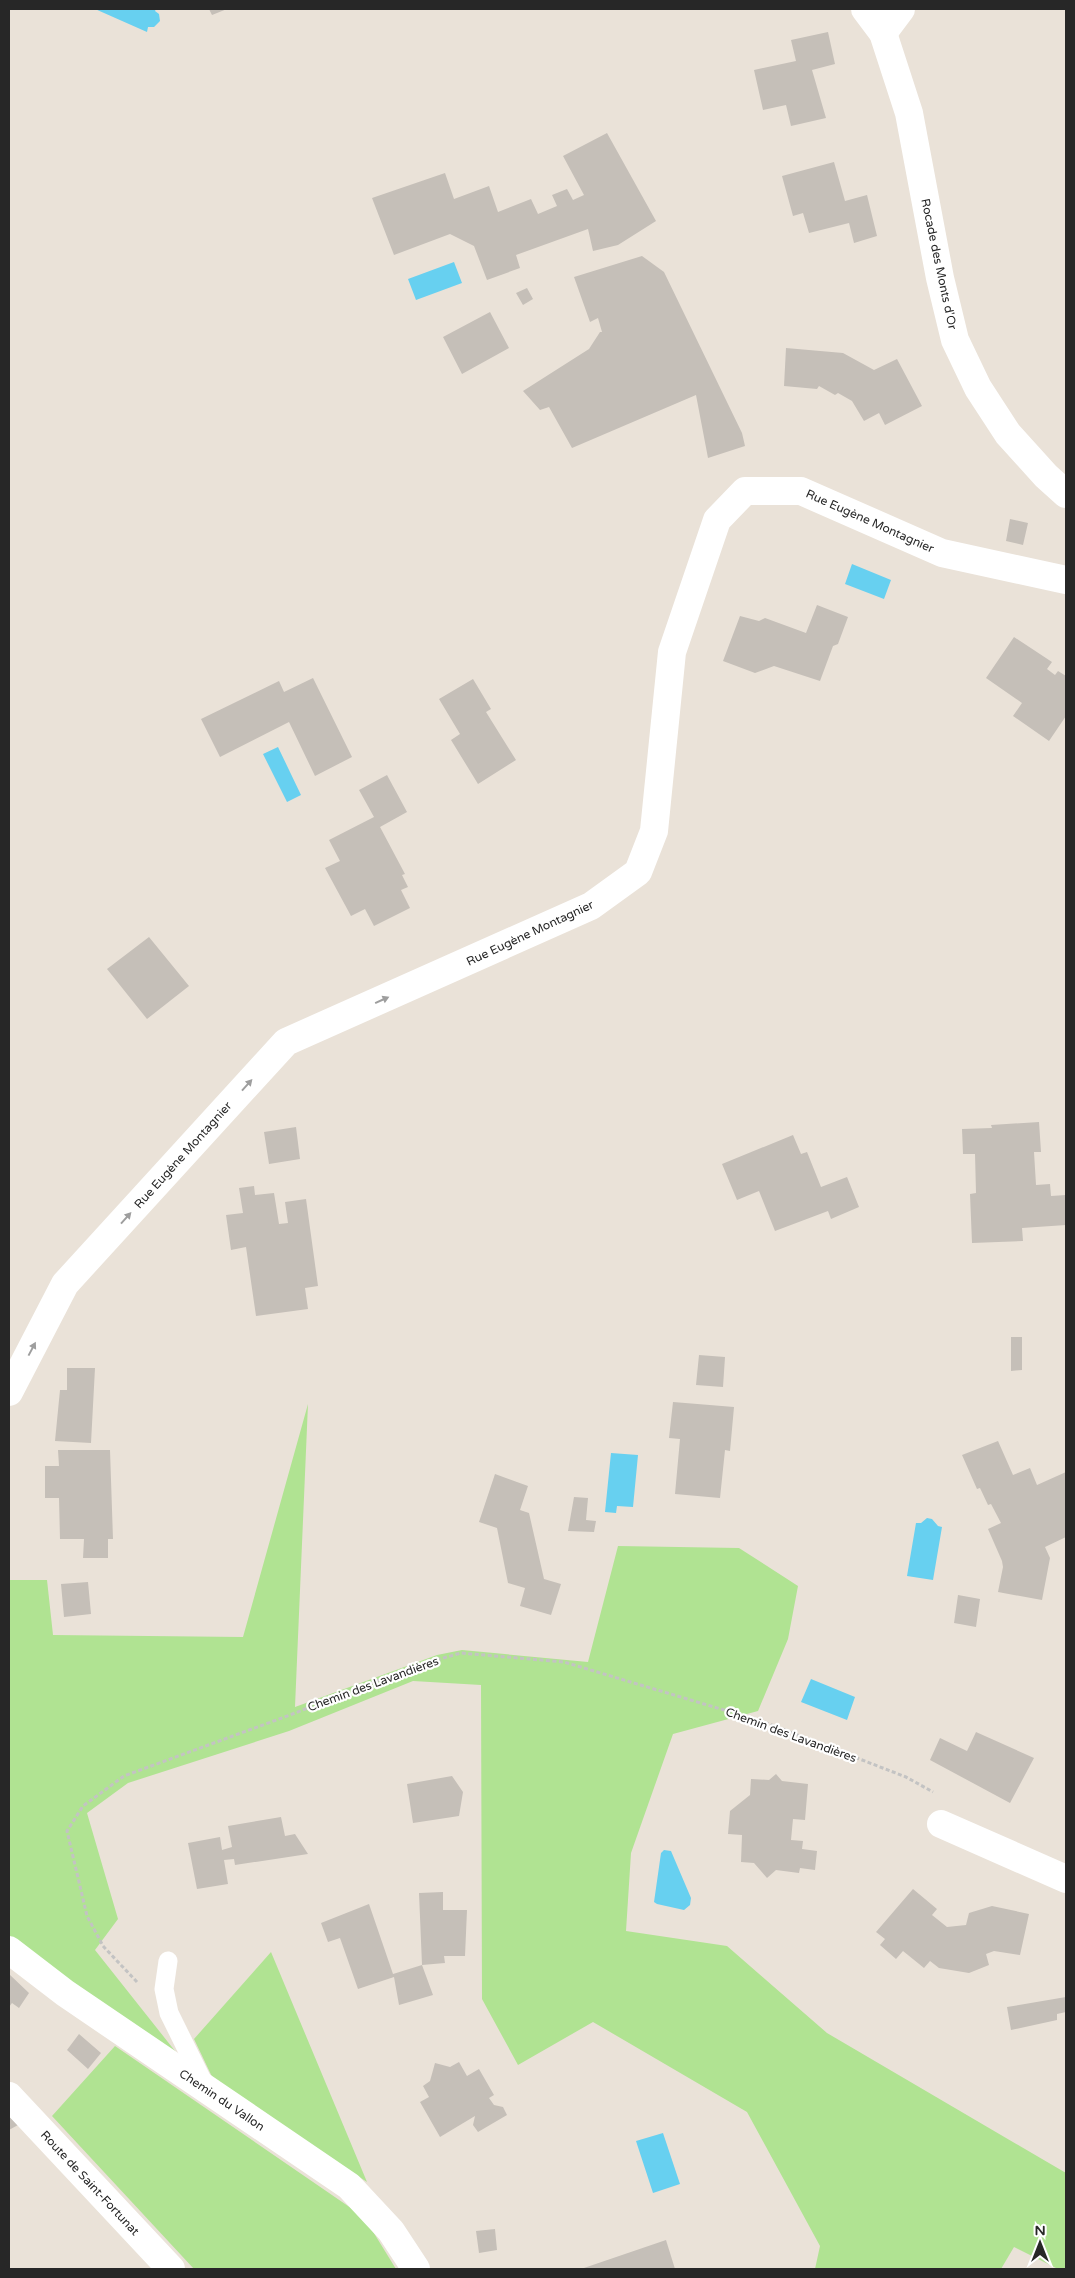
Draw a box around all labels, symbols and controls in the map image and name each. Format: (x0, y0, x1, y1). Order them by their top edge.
street label: Rocade des Monts d'Or (918, 197, 960, 331)
street label: Rue Eugène Montagnier (804, 486, 937, 556)
street label: Rue Eugène Montagnier (464, 897, 596, 969)
one-way arrow (375, 995, 389, 1003)
one-way arrow (241, 1079, 253, 1091)
street label: Rue Eugène Montagnier (131, 1099, 235, 1211)
one-way arrow (120, 1212, 132, 1224)
one-way arrow (28, 1342, 36, 1356)
street label: Chemin des Lavandières (306, 1654, 441, 1714)
street label: Chemin des Lavandières (724, 1705, 859, 1765)
street label: Chemin du Vallon (177, 2066, 267, 2134)
street label: Route de Saint-Fortunat (38, 2128, 142, 2239)
north arrow (1015, 2218, 1065, 2268)
text: N (1034, 2222, 1046, 2239)

